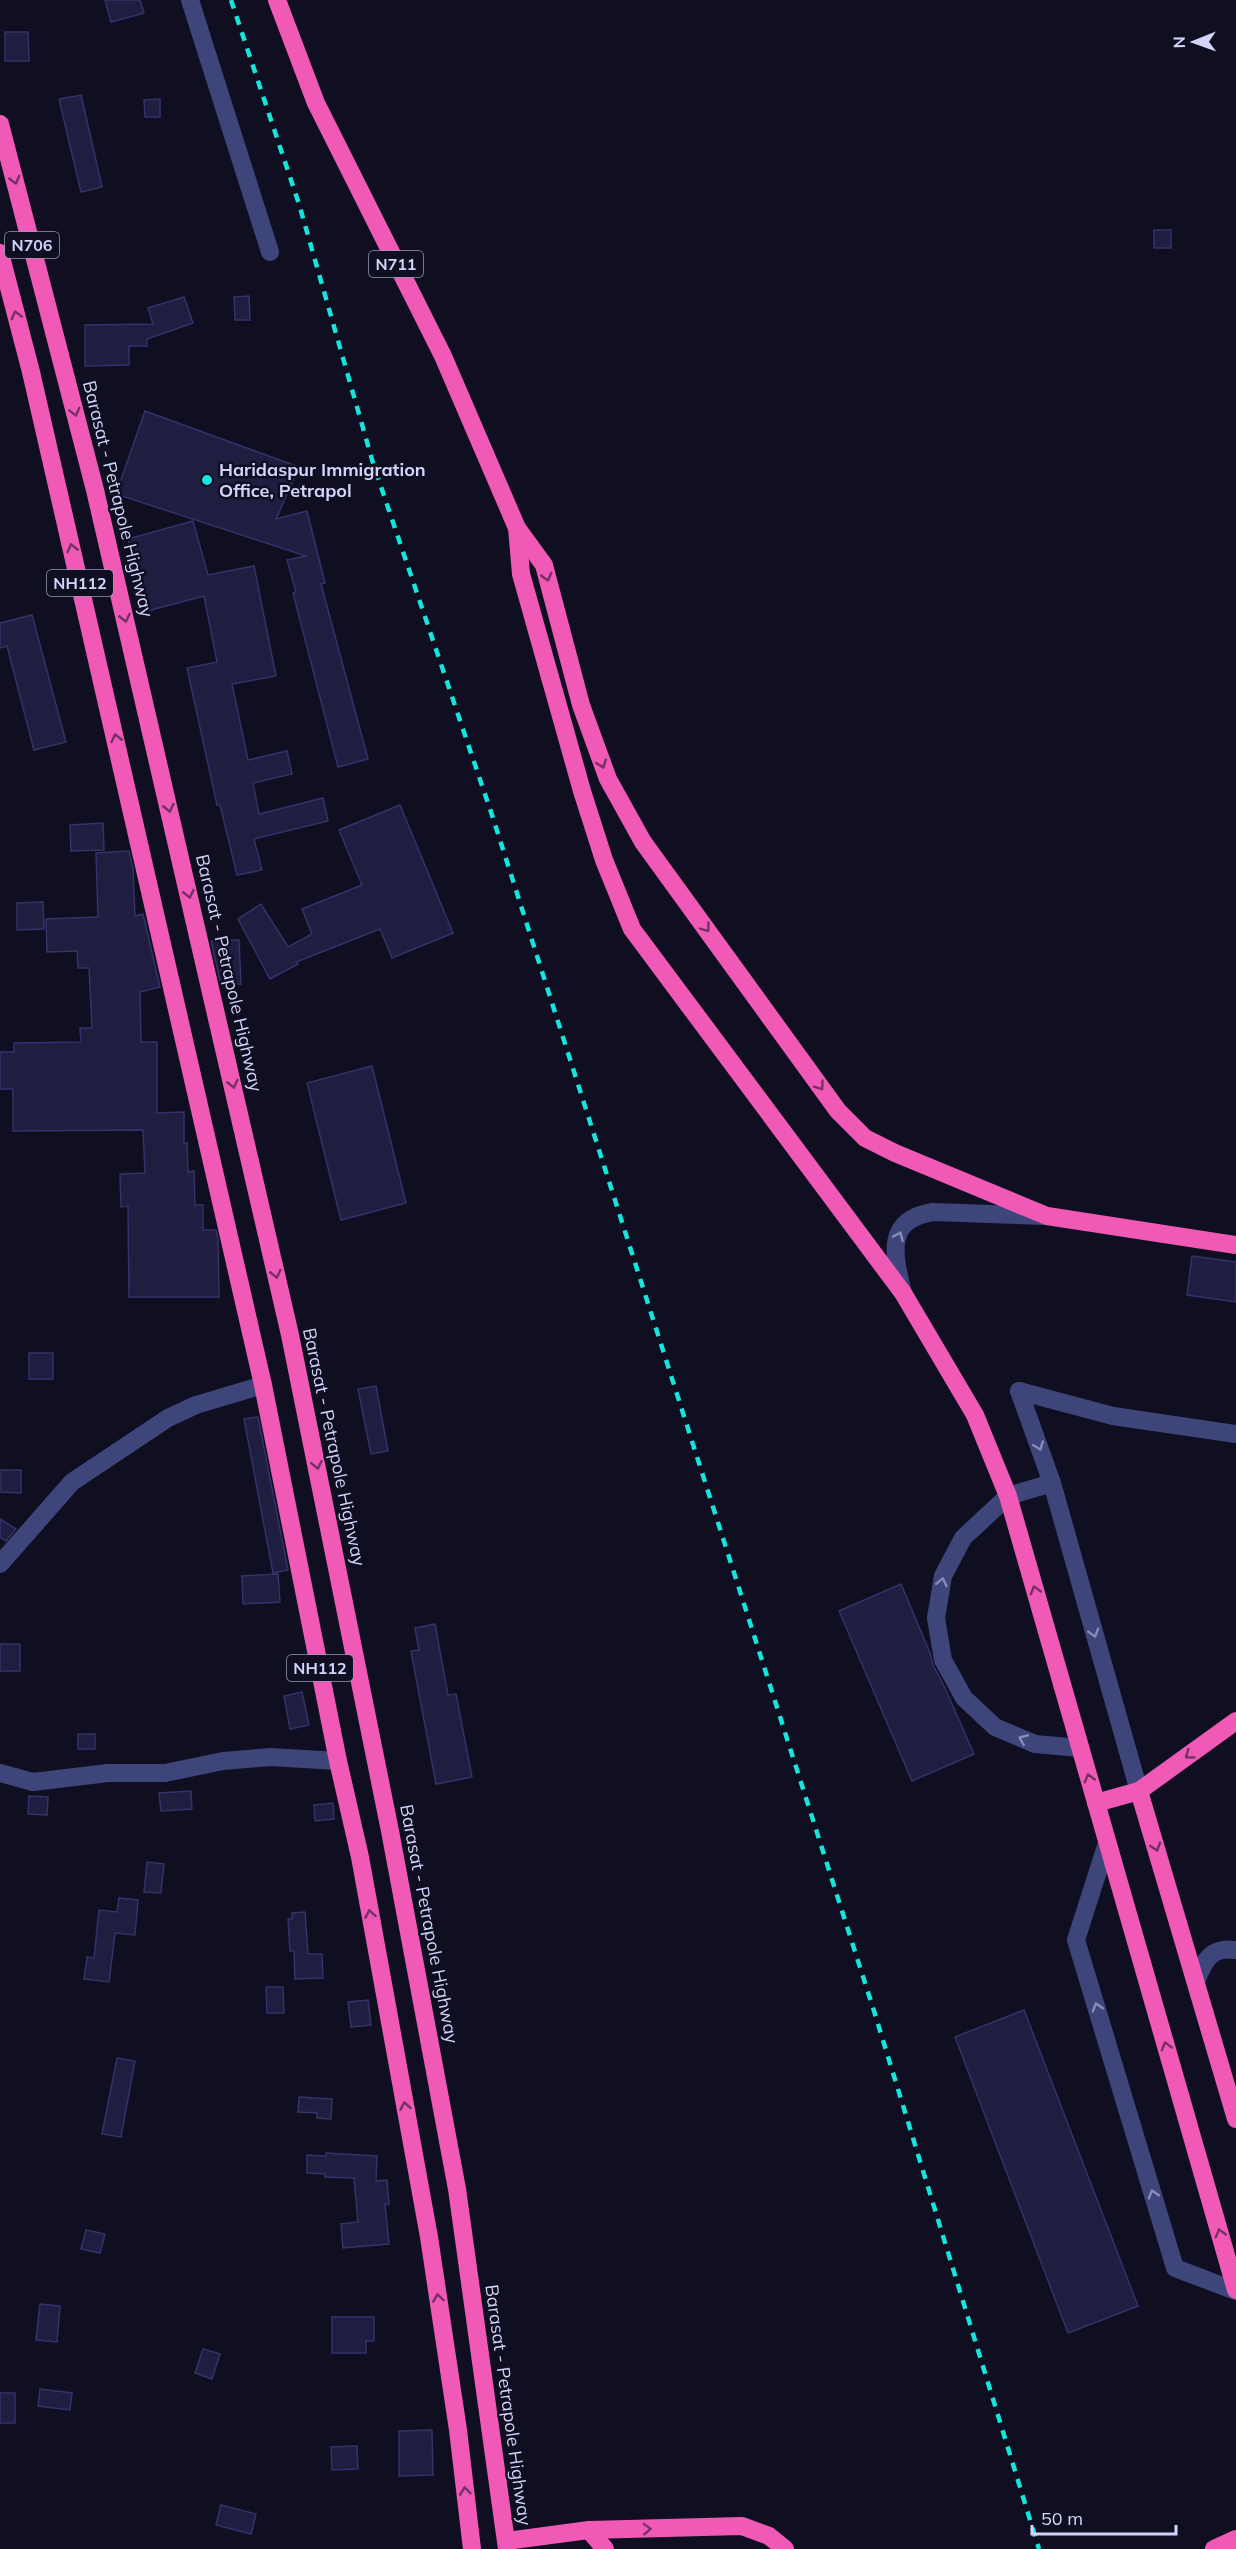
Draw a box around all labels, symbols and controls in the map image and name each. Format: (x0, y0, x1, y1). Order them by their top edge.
north arrow (1164, 12, 1224, 72)
text: N (1169, 36, 1189, 48)
one-way arrow (8, 175, 20, 185)
road number: N706 (5, 232, 59, 258)
road number: N711 (369, 251, 423, 277)
one-way arrow (11, 310, 24, 320)
street label: Barasat - Petrapole Highway (78, 378, 159, 620)
one-way arrow (68, 407, 81, 417)
place label: Haridaspur Immigration Office, Petrapol (219, 458, 426, 502)
marker: Haridaspur Immigration Office, Petrapol (200, 473, 214, 487)
one-way arrow (66, 543, 79, 553)
road number: NH112 (47, 570, 113, 596)
one-way arrow (540, 572, 553, 582)
one-way arrow (117, 613, 130, 623)
one-way arrow (110, 733, 123, 743)
one-way arrow (595, 758, 608, 769)
one-way arrow (162, 803, 175, 813)
street label: Barasat - Petrapole Highway (191, 852, 268, 1094)
one-way arrow (182, 889, 195, 899)
one-way arrow (698, 922, 709, 933)
one-way arrow (225, 1079, 238, 1089)
one-way arrow (813, 1080, 824, 1091)
one-way arrow (892, 1232, 904, 1243)
one-way arrow (269, 1269, 282, 1279)
street label: Barasat - Petrapole Highway (298, 1326, 371, 1569)
one-way arrow (1031, 1440, 1044, 1451)
one-way arrow (310, 1460, 323, 1470)
one-way arrow (935, 1578, 948, 1588)
one-way arrow (1030, 1586, 1042, 1596)
one-way arrow (1087, 1628, 1100, 1638)
road number: NH112 (287, 1655, 353, 1681)
one-way arrow (1018, 1734, 1029, 1746)
one-way arrow (1184, 1748, 1195, 1759)
one-way arrow (1083, 1773, 1096, 1783)
street label: Barasat - Petrapole Highway (395, 1802, 464, 2046)
one-way arrow (1149, 1841, 1161, 1852)
one-way arrow (364, 1909, 377, 1919)
one-way arrow (1092, 2003, 1104, 2013)
one-way arrow (1161, 2041, 1173, 2052)
one-way arrow (399, 2101, 412, 2111)
one-way arrow (1148, 2189, 1160, 2200)
one-way arrow (1215, 2229, 1227, 2239)
street label: Barasat - Petrapole Highway (480, 2283, 537, 2527)
one-way arrow (433, 2293, 445, 2302)
one-way arrow (459, 2486, 472, 2495)
scale bar (1032, 2498, 1176, 2536)
text: 50 m (1041, 2507, 1083, 2530)
one-way arrow (643, 2522, 652, 2535)

